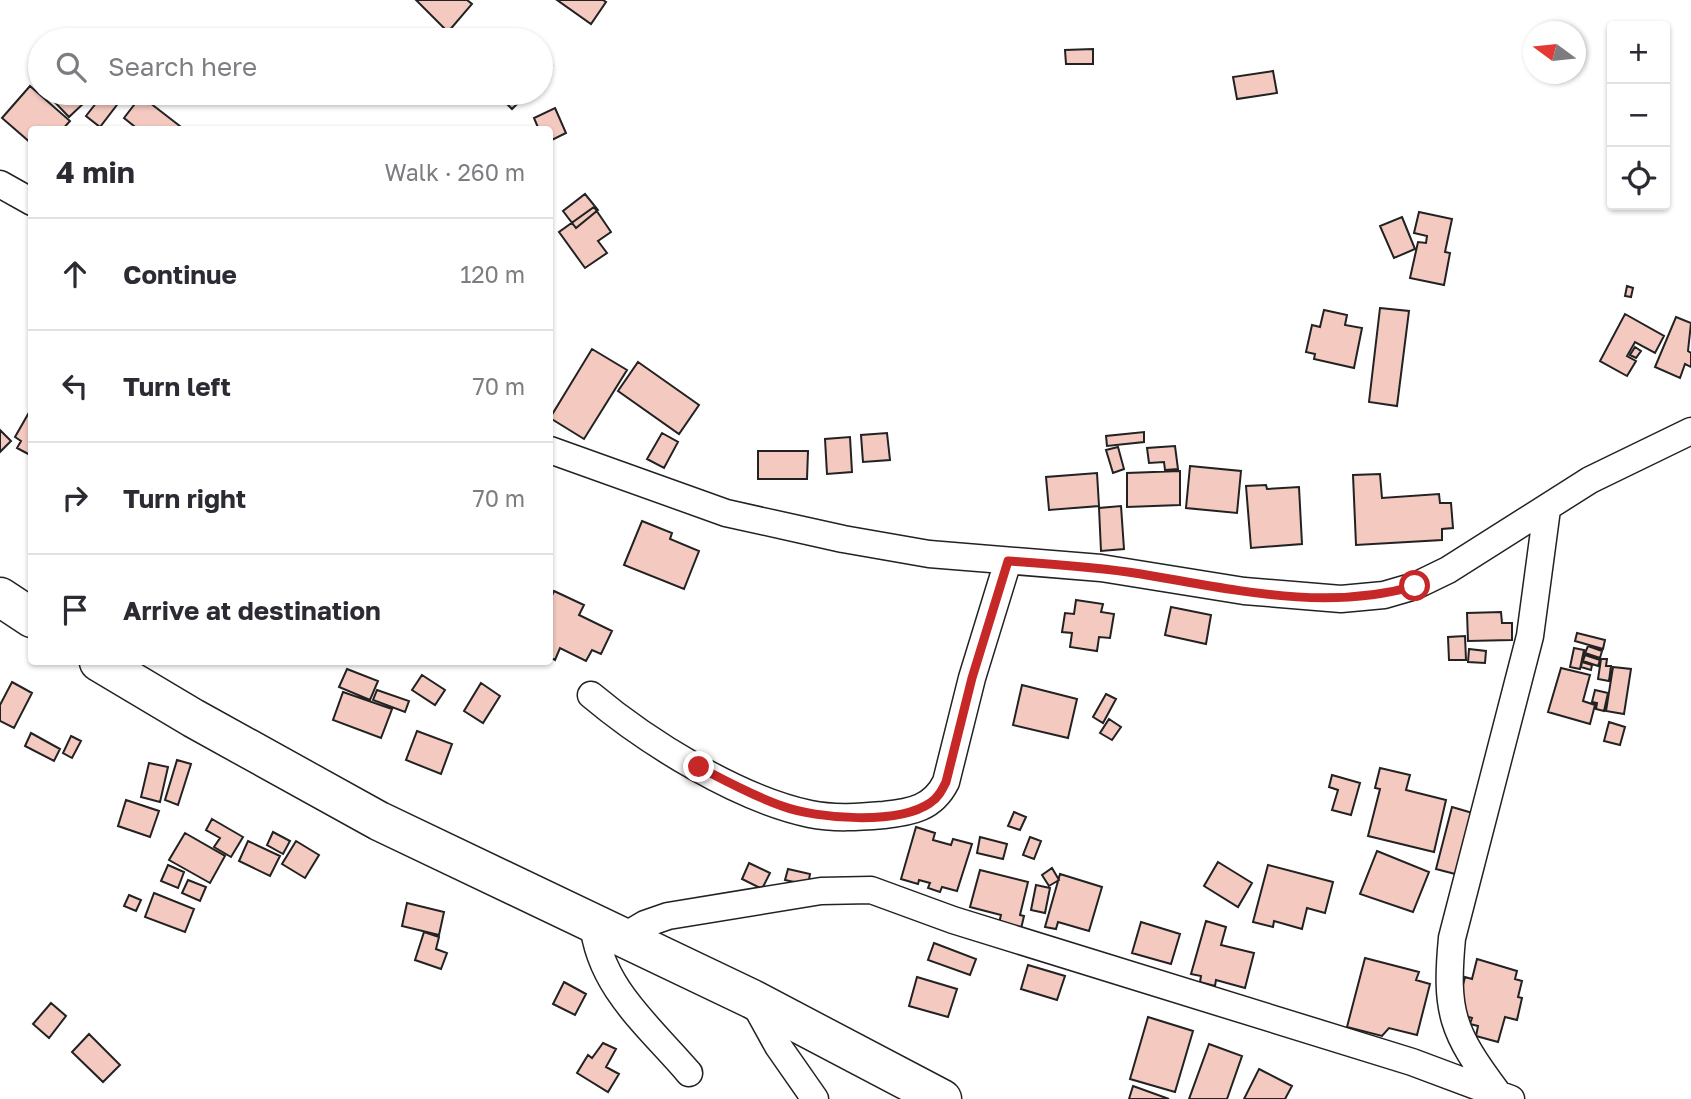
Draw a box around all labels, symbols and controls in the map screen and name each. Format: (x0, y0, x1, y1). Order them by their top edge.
north arrow (1523, 21, 1586, 84)
map controls (1607, 21, 1670, 210)
button: + (1607, 21, 1670, 84)
search box (28, 28, 553, 105)
icon: search (52, 48, 90, 86)
text: Search here (108, 51, 257, 82)
button: − (1607, 84, 1670, 147)
button: locate (1607, 147, 1670, 210)
text: 4 min (56, 154, 135, 190)
text: Walk · 260 m (384, 158, 525, 186)
icon: ahead (56, 255, 94, 293)
text: Continue (123, 259, 237, 290)
text: 120 m (460, 260, 525, 288)
icon: left (56, 367, 94, 405)
text: Turn left (123, 371, 231, 402)
text: 70 m (472, 372, 525, 400)
icon: right (56, 479, 94, 517)
text: Turn right (123, 483, 246, 514)
text: 70 m (472, 484, 525, 512)
route start (1399, 570, 1430, 601)
icon: arrive (56, 591, 94, 629)
text: Arrive at destination (123, 595, 381, 626)
route end (683, 751, 714, 782)

